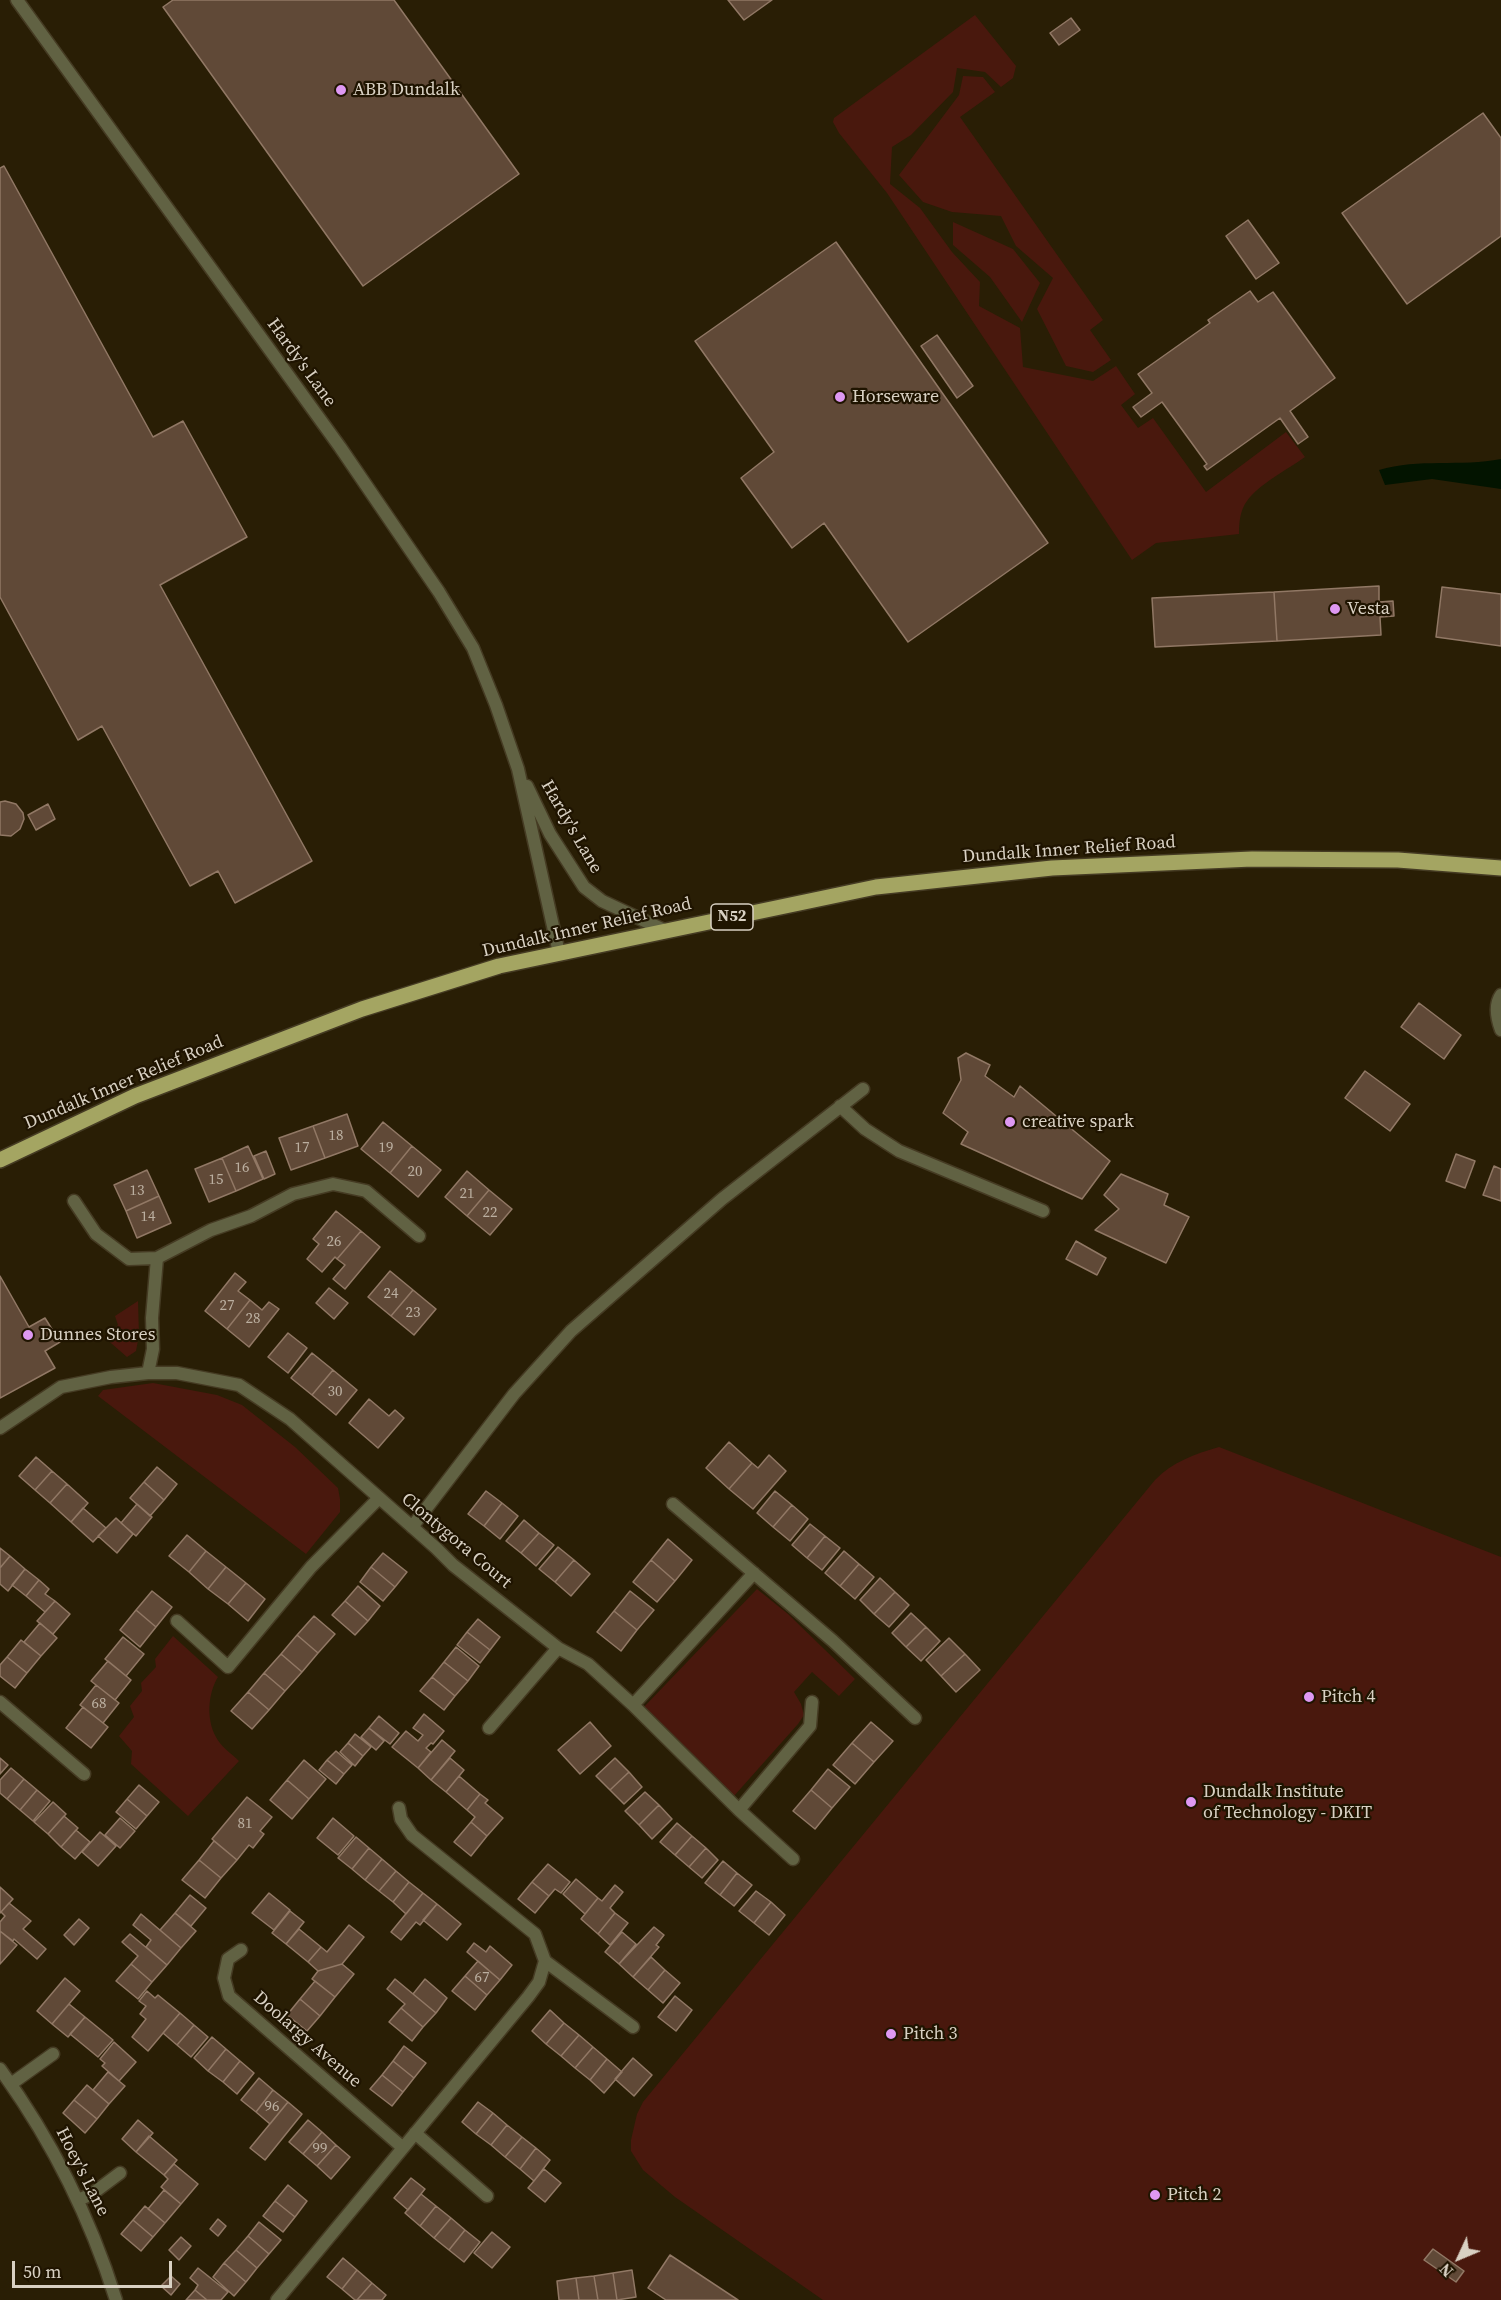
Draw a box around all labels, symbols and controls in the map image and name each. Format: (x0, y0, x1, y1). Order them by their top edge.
place label: ABB Dundalk (353, 79, 460, 101)
marker: ABB Dundalk (334, 83, 348, 97)
street label: Hardy's Lane (262, 315, 340, 411)
place label: Horseware (852, 386, 939, 408)
marker: Horseware (833, 390, 847, 404)
place label: Vesta (1347, 598, 1390, 620)
marker: Vesta (1328, 602, 1342, 616)
street label: Hardy's Lane (536, 776, 606, 878)
street label: Dundalk Inner Relief Road (962, 832, 1176, 868)
street label: Dundalk Inner Relief Road (480, 893, 694, 963)
road number: N52 (711, 904, 753, 930)
street label: Dundalk Inner Relief Road (21, 1031, 227, 1135)
place label: creative spark (1022, 1111, 1134, 1133)
marker: creative spark (1003, 1115, 1017, 1129)
house number: 18 (329, 1127, 343, 1145)
house number: 17 (295, 1139, 309, 1157)
house number: 19 (379, 1139, 393, 1157)
house number: 16 (235, 1159, 249, 1177)
house number: 20 (408, 1163, 422, 1181)
house number: 15 (209, 1171, 223, 1189)
house number: 13 (130, 1182, 144, 1200)
house number: 21 (460, 1185, 474, 1203)
house number: 22 (483, 1204, 497, 1222)
house number: 14 (141, 1208, 155, 1226)
house number: 26 (327, 1233, 341, 1251)
house number: 24 (384, 1285, 398, 1303)
house number: 27 (220, 1297, 234, 1315)
house number: 23 (406, 1304, 420, 1322)
house number: 28 (246, 1310, 260, 1328)
place label: Dunnes Stores (40, 1324, 155, 1346)
marker: Dunnes Stores (21, 1328, 35, 1342)
house number: 30 (328, 1383, 342, 1401)
street label: Clontygora Court (396, 1489, 516, 1593)
place label: Pitch 4 (1321, 1686, 1376, 1708)
marker: Pitch 4 (1302, 1690, 1316, 1704)
house number: 68 (92, 1695, 106, 1713)
place label: Dundalk Institute of Technology - DKIT (1203, 1781, 1372, 1824)
marker: Dundalk Institute of Technology - DKIT (1184, 1795, 1198, 1809)
house number: 81 (238, 1815, 252, 1833)
house number: 67 (475, 1969, 489, 1987)
street label: Doolargy Avenue (249, 1987, 365, 2093)
place label: Pitch 3 (903, 2023, 958, 2045)
marker: Pitch 3 (884, 2027, 898, 2041)
house number: 96 (265, 2098, 279, 2116)
street label: Hoey's Lane (50, 2124, 114, 2220)
house number: 99 (313, 2140, 327, 2158)
place label: Pitch 2 (1167, 2184, 1222, 2206)
marker: Pitch 2 (1148, 2188, 1162, 2202)
north arrow (1429, 2228, 1489, 2288)
scale bar (15, 2249, 176, 2287)
text: 50 m (23, 2259, 61, 2284)
text: N (1434, 2259, 1458, 2282)

